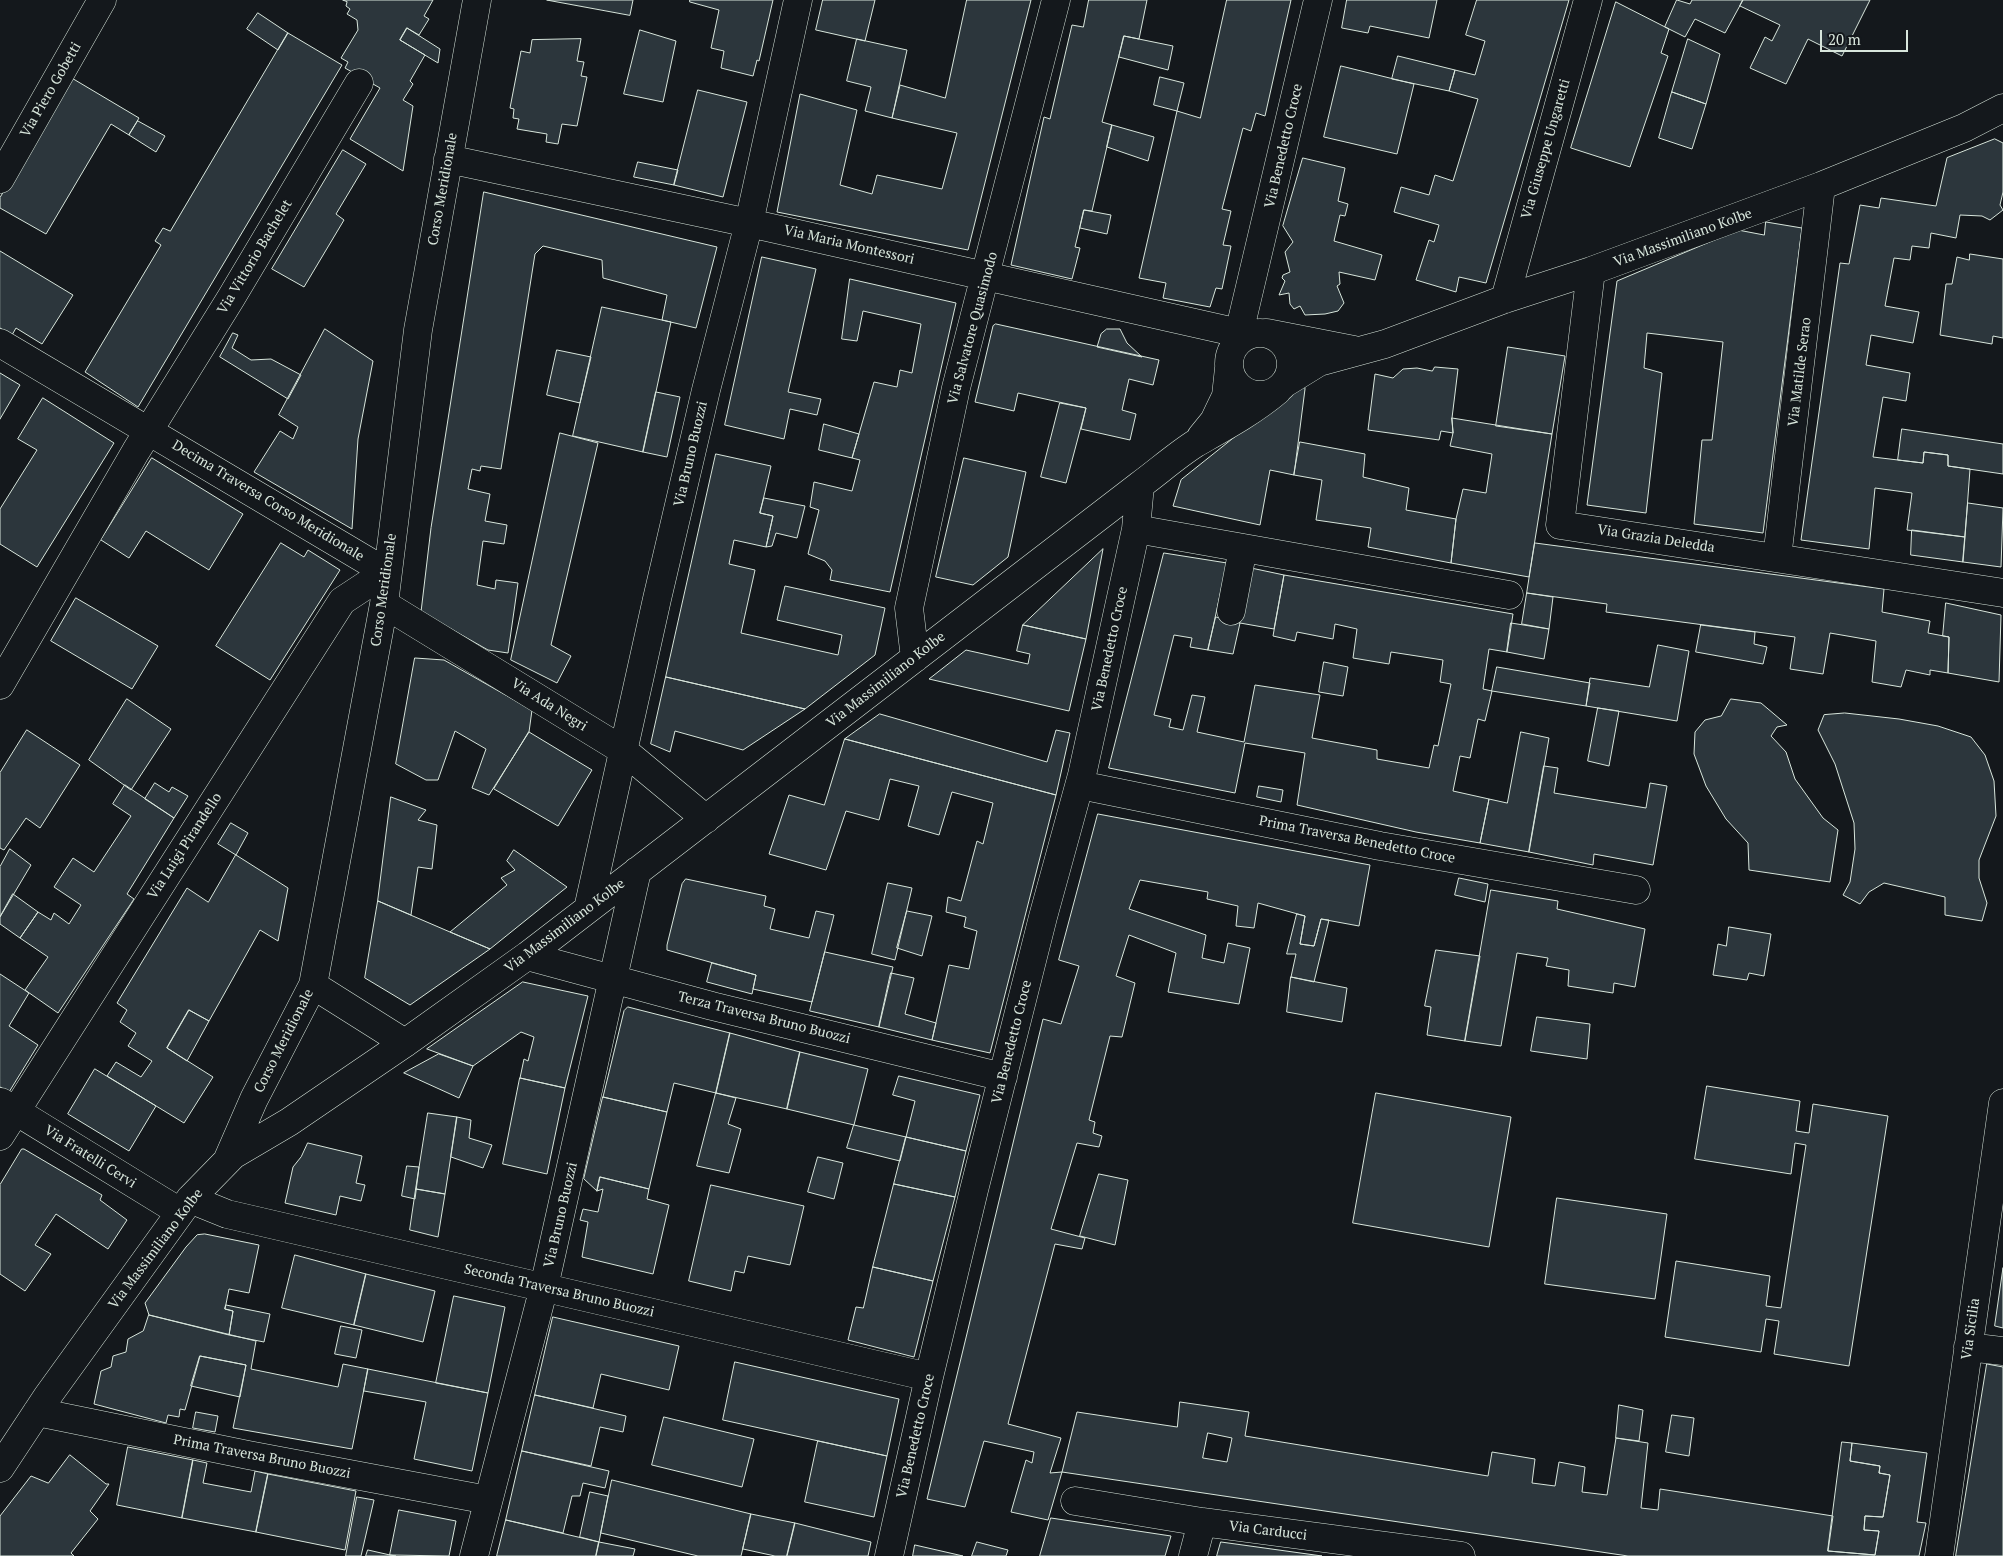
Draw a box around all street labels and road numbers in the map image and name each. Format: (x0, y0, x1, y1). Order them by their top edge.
street label: Via Piero Gobetti (17, 39, 85, 141)
street label: Via Giuseppe Ungaretti (1518, 77, 1574, 221)
street label: Via Benedetto Croce (1262, 82, 1306, 210)
street label: Corso Meridionale (425, 131, 461, 247)
street label: Via Vittorio Bachelet (214, 197, 296, 317)
street label: Via Massimiliano Kolbe (1612, 205, 1754, 271)
street label: Via Maria Montessori (782, 222, 916, 268)
street label: Via Salvatore Quasimodo (945, 250, 1001, 406)
street label: Via Matilde Serao (1785, 316, 1815, 428)
street label: Via Bruno Buozzi (671, 400, 711, 508)
street label: Decima Traversa Corso Meridionale (169, 437, 367, 565)
street label: Via Grazia Deledda (1596, 521, 1716, 557)
street label: Corso Meridionale (368, 532, 400, 648)
street label: Via Benedetto Croce (1089, 585, 1131, 713)
street label: Via Massimiliano Kolbe (823, 628, 949, 732)
street label: Via Ada Negri (508, 675, 590, 735)
street label: Via Luigi Pirandello (144, 790, 226, 902)
street label: Prima Traversa Benedetto Croce (1257, 813, 1457, 867)
street label: Via Massimiliano Kolbe (502, 875, 628, 977)
street label: Via Benedetto Croce (988, 978, 1036, 1106)
street label: Corso Meridionale (251, 986, 317, 1096)
street label: Terza Traversa Bruno Buozzi (676, 988, 852, 1048)
street label: Via Fratelli Cervi (41, 1122, 139, 1192)
street label: Via Bruno Buozzi (541, 1161, 581, 1269)
street label: Via Massimiliano Kolbe (105, 1186, 207, 1312)
street label: Seconda Traversa Bruno Buozzi (462, 1261, 656, 1321)
street label: Via Sicilia (1958, 1297, 1984, 1361)
street label: Via Benedetto Croce (894, 1372, 938, 1500)
street label: Prima Traversa Bruno Buozzi (172, 1432, 352, 1482)
street label: Via Carducci (1228, 1518, 1308, 1544)

